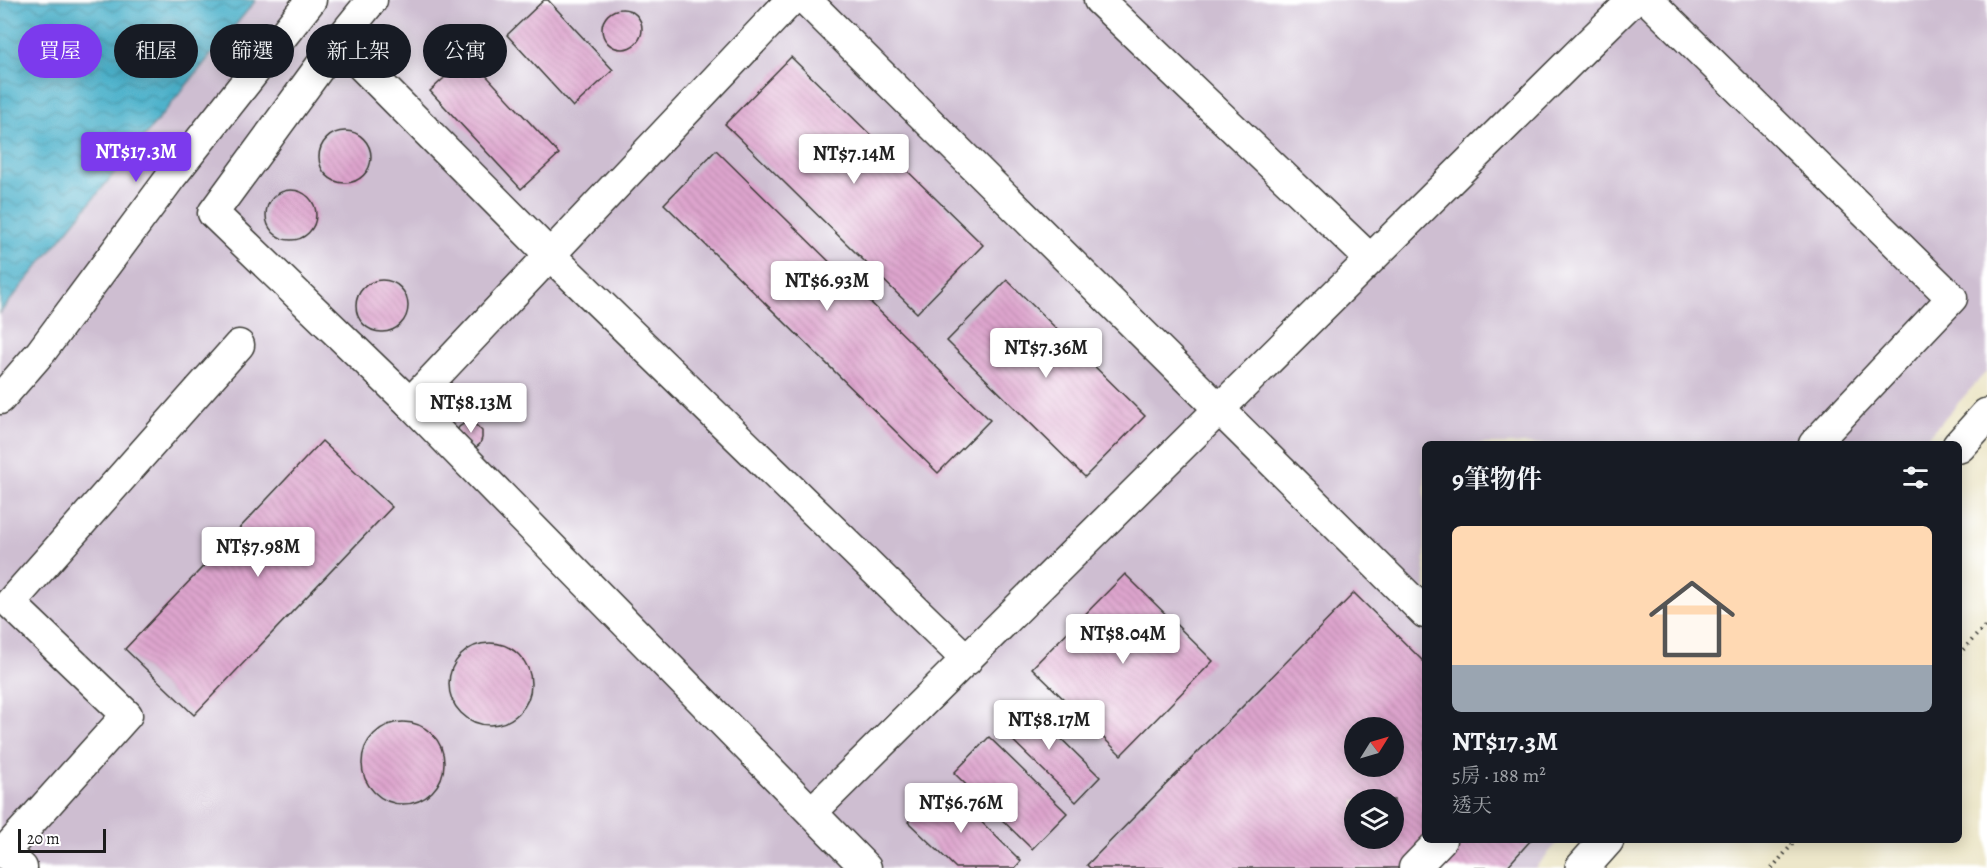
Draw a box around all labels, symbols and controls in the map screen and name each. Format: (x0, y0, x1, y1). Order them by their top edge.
chip: 買屋 (18, 24, 102, 78)
chip: 租屋 (114, 24, 198, 78)
chip: 篩選 (210, 24, 294, 78)
chip: 新上架 (306, 24, 411, 78)
chip: 公寓 (423, 24, 507, 78)
pin: NT$17.3M (74, 132, 198, 183)
pin: NT$7.14M (792, 134, 916, 185)
text: NT$17.3M (95, 138, 177, 165)
text: NT$7.14M (813, 140, 895, 167)
pin: NT$6.93M (765, 261, 889, 312)
text: NT$6.93M (785, 267, 869, 294)
pin: NT$7.36M (984, 328, 1108, 379)
text: NT$7.36M (1004, 334, 1088, 361)
pin: NT$8.13M (409, 383, 533, 434)
text: NT$8.13M (430, 389, 512, 416)
icon: filters (1899, 461, 1932, 494)
text: 9筆物件 (1452, 462, 1542, 497)
pin: NT$7.98M (196, 527, 320, 578)
text: NT$7.98M (216, 533, 300, 560)
icon: home (1638, 565, 1746, 673)
pin: NT$8.04M (1061, 614, 1185, 665)
text: NT$8.04M (1080, 620, 1166, 647)
pin: NT$8.17M (987, 700, 1111, 751)
text: NT$8.17M (1008, 706, 1090, 733)
north arrow (1344, 717, 1404, 777)
map controls (1344, 717, 1404, 849)
text: NT$17.3M (1452, 724, 1558, 759)
text: 5房 · 188 m² (1452, 762, 1546, 789)
pin: NT$6.76M (899, 783, 1023, 834)
text: NT$6.76M (919, 789, 1003, 816)
button: layers (1344, 789, 1404, 849)
text: 透天 (1452, 792, 1492, 819)
scale bar (18, 826, 106, 854)
text: 20 m (27, 828, 60, 850)

